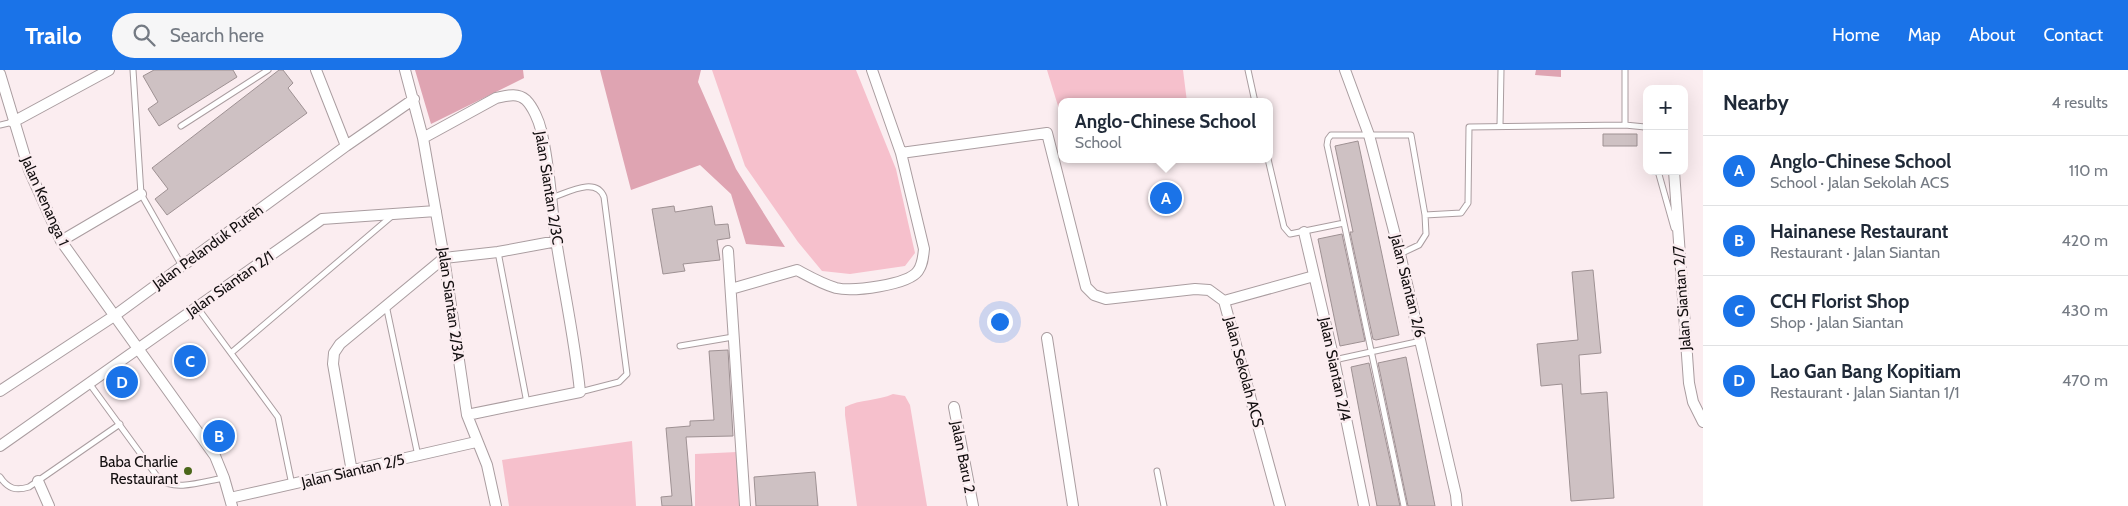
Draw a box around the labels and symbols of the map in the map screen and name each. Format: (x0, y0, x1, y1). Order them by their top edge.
street label: Jalan Siantan 2/3C (531, 129, 567, 246)
street label: Jalan Kenanga 1 (17, 153, 73, 248)
pin: A (1150, 179, 1182, 217)
street label: Jalan Pelanduk Puteh (149, 201, 267, 294)
street label: Jalan Siantan 2/6 (1386, 232, 1429, 339)
street label: Jalan Siantan 2/3A (434, 245, 468, 363)
street label: Jalan Siantan 2/7 (1669, 245, 1695, 352)
street label: Jalan Siantan 2/1 (182, 247, 277, 321)
your location (987, 309, 1013, 335)
street label: Jalan Sekolah ACS (1220, 314, 1267, 430)
street label: Jalan Siantan 2/4 (1315, 315, 1355, 423)
pin: C (174, 342, 206, 380)
pin: D (106, 363, 138, 401)
pin: B (203, 417, 235, 455)
street label: Jalan Baru 2 (947, 418, 979, 495)
street label: Jalan Siantan 2/5 (299, 450, 406, 492)
place label: Baba Charlie Restaurant (99, 453, 178, 488)
marker: Baba Charlie Restaurant (182, 465, 194, 477)

